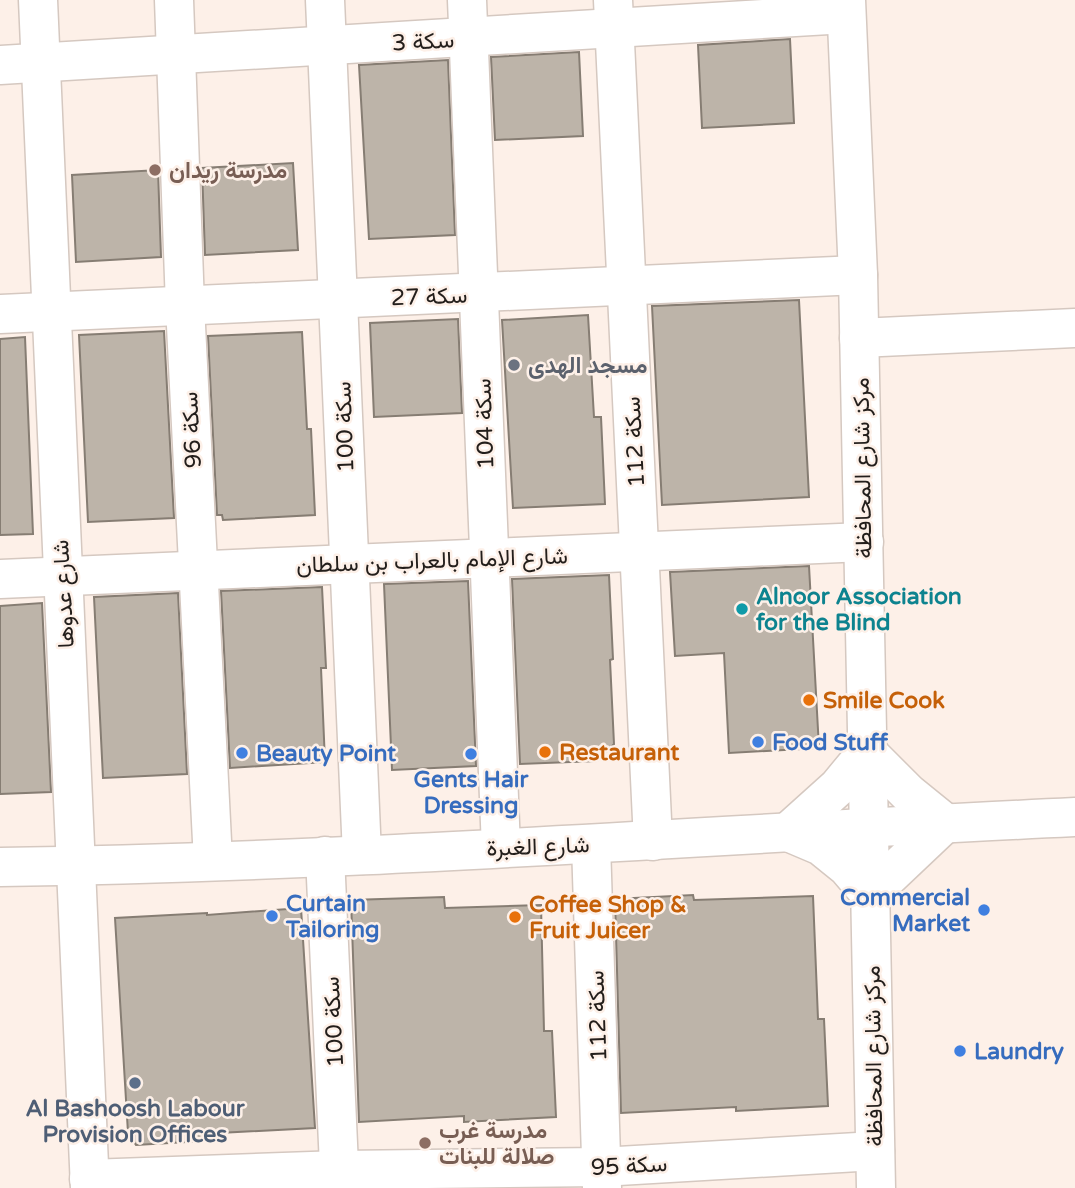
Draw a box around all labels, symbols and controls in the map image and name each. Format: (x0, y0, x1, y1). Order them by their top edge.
street label: سكة 3 (391, 26, 455, 58)
place label: مدرسة ريدان (169, 157, 287, 185)
marker: مدرسة ريدان (147, 162, 163, 178)
street label: سكة 27 (390, 282, 468, 312)
place label: مسجد الهدى (528, 352, 647, 380)
marker: مسجد الهدى (506, 357, 522, 373)
street label: مركز شارع المحافظة (847, 377, 880, 559)
street label: سكة 104 (469, 378, 501, 470)
street label: سكة 100 (329, 381, 361, 473)
street label: سكة 96 (176, 391, 208, 469)
street label: سكة 112 (619, 396, 651, 488)
street label: شارع عدوها (47, 539, 82, 649)
street label: شارع الإمام بالعراب بن سلطان (296, 542, 568, 581)
place label: Alnoor Association for the Blind (756, 583, 962, 637)
marker: Alnoor Association for the Blind (734, 601, 750, 617)
place label: Smile Cook (823, 687, 945, 715)
marker: Smile Cook (801, 692, 817, 708)
place label: Food Stuff (772, 729, 889, 757)
marker: Food Stuff (750, 734, 766, 750)
place label: Restaurant (559, 739, 679, 767)
place label: Beauty Point (256, 740, 396, 768)
marker: Restaurant (537, 744, 553, 760)
marker: Beauty Point (234, 745, 250, 761)
marker: Gents Hair Dressing (463, 746, 479, 762)
place label: Gents Hair Dressing (414, 766, 530, 820)
street label: شارع الغبرة (486, 831, 590, 864)
place label: Commercial Market (840, 884, 970, 938)
place label: Curtain Tailoring (285, 890, 380, 944)
place label: Coffee Shop & Fruit Juicer (529, 891, 687, 945)
marker: Commercial Market (976, 902, 992, 918)
marker: Curtain Tailoring (264, 908, 280, 924)
marker: Coffee Shop & Fruit Juicer (507, 909, 523, 925)
street label: مركز شارع المحافظة (858, 965, 891, 1147)
street label: سكة 112 (582, 970, 614, 1062)
street label: سكة 100 (318, 976, 350, 1068)
place label: Laundry (974, 1038, 1064, 1066)
marker: Laundry (952, 1043, 968, 1059)
marker: Al Bashoosh Labour Provision Offices (127, 1075, 143, 1091)
place label: Al Bashoosh Labour Provision Offices (25, 1095, 246, 1149)
place label: مدرسة غرب صلالة للبنات (439, 1117, 555, 1171)
marker: مدرسة غرب صلالة للبنات (417, 1135, 433, 1151)
street label: سكة 95 (590, 1150, 668, 1182)

